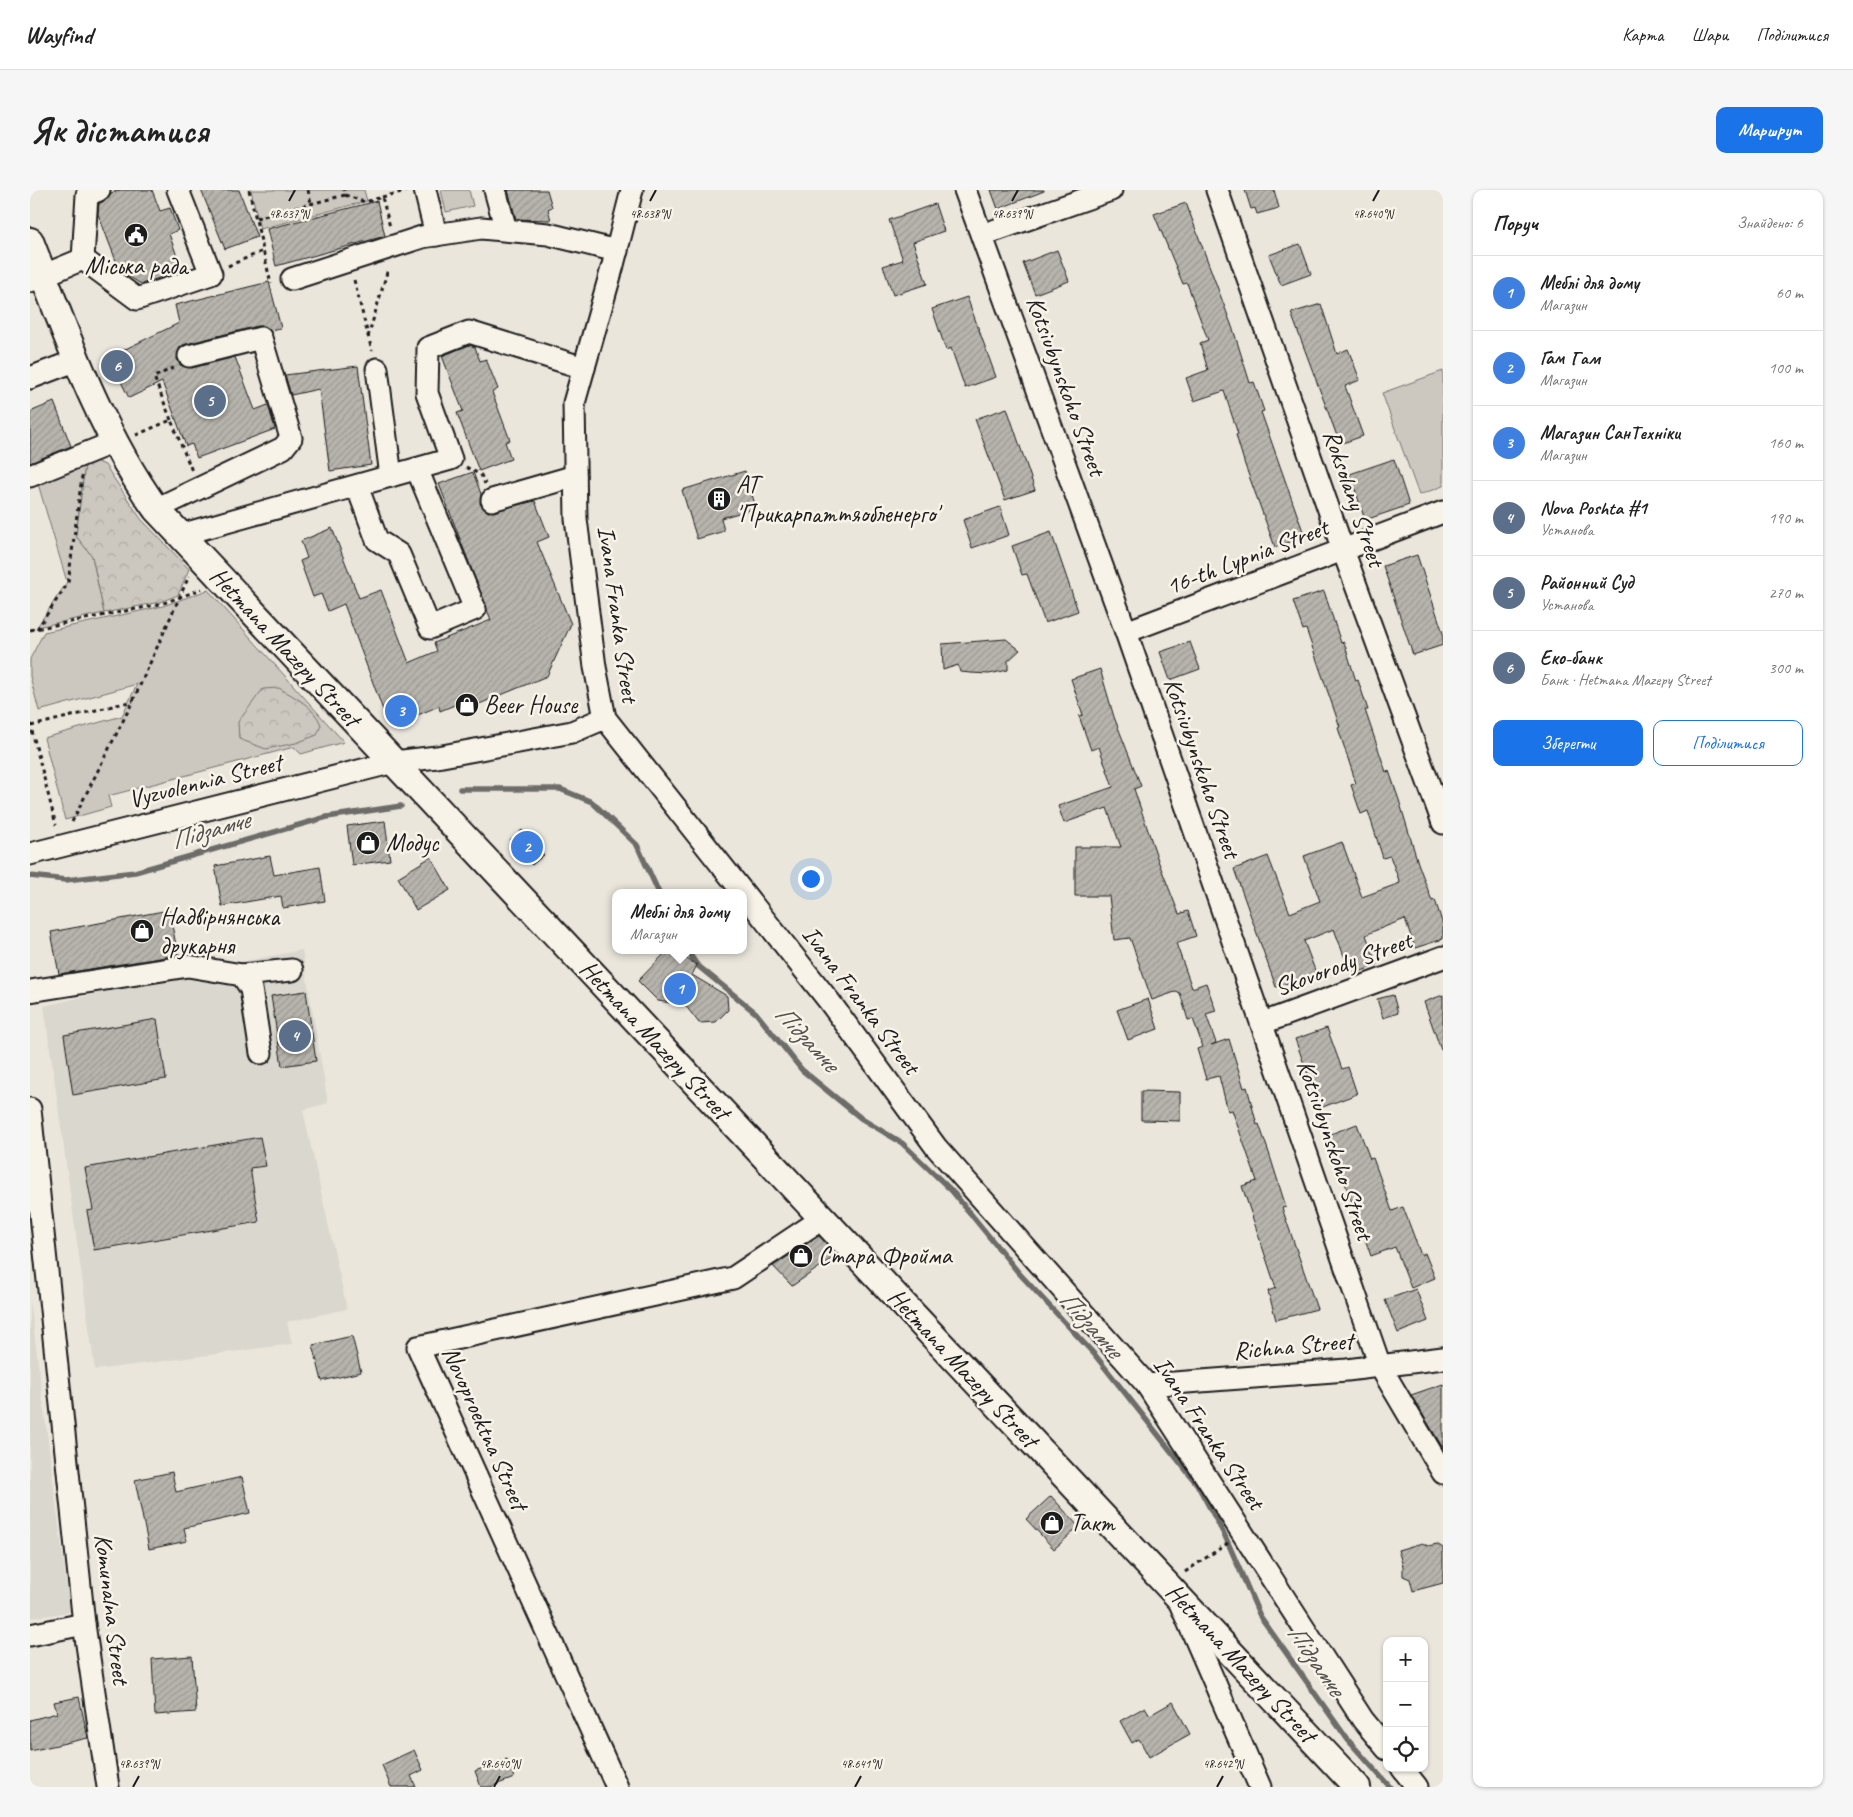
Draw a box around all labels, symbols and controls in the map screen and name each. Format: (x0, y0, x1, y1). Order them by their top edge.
text: Wayfind (25, 20, 92, 50)
text: Карта (1622, 24, 1663, 46)
text: Шари (1691, 24, 1728, 46)
text: Поділитися (1756, 24, 1828, 46)
button: Маршрут (1716, 107, 1823, 153)
text: Як дістатися (30, 108, 208, 153)
text: 48.637°N (269, 206, 311, 222)
text: 48.638°N (630, 206, 672, 222)
text: 48.639°N (992, 206, 1034, 222)
text: 48.640°N (1353, 206, 1395, 222)
text: Поруч (1493, 210, 1538, 236)
text: Знайдено: 6 (1737, 213, 1803, 233)
public building icon: Міська рада (123, 222, 149, 248)
place label: Міська рада (85, 250, 190, 282)
text: Меблі для дому (1540, 271, 1639, 295)
text: 1 (1505, 283, 1513, 303)
text: 60 m (1776, 283, 1803, 303)
street label: Kotsiubynskoho Street (1019, 292, 1114, 482)
text: Магазин (1540, 295, 1587, 315)
text: Гам Гам (1540, 346, 1600, 370)
pin: 6 (101, 347, 133, 385)
text: 2 (1505, 358, 1513, 378)
text: 100 m (1769, 358, 1803, 378)
text: Магазин (1540, 370, 1587, 390)
pin: 5 (194, 382, 226, 420)
text: Магазин СанТехніки (1540, 421, 1680, 445)
street label: Roksolany Street (1316, 425, 1393, 573)
text: 3 (1505, 433, 1513, 453)
text: 160 m (1769, 433, 1803, 453)
text: Магазин (1540, 445, 1587, 465)
place label: АТ 'Прикарпаттяобленерго' (736, 469, 943, 530)
building icon: АТ 'Прикарпаттяобленерго' (706, 486, 732, 512)
text: Nova Poshta #1 (1540, 496, 1647, 520)
text: 4 (1505, 508, 1513, 528)
text: 190 m (1769, 508, 1803, 528)
street label: 16-th Lypnia Street (1161, 510, 1335, 603)
text: Установа (1540, 520, 1593, 540)
street label: Ivana Franka Street (590, 524, 647, 707)
street label: Hetmana Mazepy Street (203, 560, 370, 736)
text: Районний Суд (1540, 571, 1633, 595)
text: 5 (1506, 583, 1512, 603)
text: 270 m (1769, 583, 1803, 603)
text: Установа (1540, 595, 1593, 615)
text: Еко-банк (1540, 646, 1602, 670)
text: 6 (1505, 658, 1513, 678)
text: 300 m (1769, 658, 1803, 678)
text: Банк · Hetmana Mazepy Street (1540, 670, 1711, 690)
street label: Kotsiubynskoho Street (1156, 674, 1249, 865)
place label: Beer House (484, 689, 579, 721)
pin: 3 (385, 692, 417, 730)
shop icon: Beer House (454, 692, 480, 718)
button: Зберегти (1493, 720, 1643, 766)
button: Поділитися (1653, 720, 1803, 766)
street label: Vyzvolennia Street (125, 746, 289, 815)
water label: Підзамче (167, 802, 256, 857)
place label: Модус (386, 827, 440, 859)
pin: 2 (511, 828, 543, 866)
shop icon: Модус (355, 830, 381, 856)
your location (798, 866, 824, 892)
popup (612, 889, 747, 954)
text: Меблі для дому (630, 900, 729, 924)
place label: Надвірнянська друкарня (160, 901, 281, 962)
shop icon: Надвірнянська друкарня (129, 918, 155, 944)
street label: Ivana Franka Street (795, 919, 929, 1083)
street label: Skovorody Street (1270, 923, 1419, 1004)
text: Магазин (630, 924, 677, 944)
street label: Hetmana Mazepy Street (573, 953, 740, 1129)
pin: 1 (664, 970, 696, 1008)
water label: Підзамче (768, 998, 849, 1081)
pin: 4 (279, 1017, 311, 1055)
street label: Kotsiubynskoho Street (1289, 1056, 1382, 1247)
place label: Стара Фройма (818, 1240, 954, 1272)
shop icon: Стара Фройма (788, 1243, 814, 1269)
street label: Hetmana Mazepy Street (881, 1281, 1048, 1457)
water label: Підзамче (1052, 1283, 1132, 1367)
street label: Richna Street (1232, 1325, 1358, 1367)
street label: Novoproektna Street (435, 1341, 537, 1518)
street label: Ivana Franka Street (1146, 1350, 1273, 1518)
place label: Такт (1070, 1507, 1116, 1539)
shop icon: Такт (1039, 1510, 1065, 1536)
street label: Komunalna Street (87, 1532, 137, 1689)
street label: Hetmana Mazepy Street (1159, 1576, 1326, 1752)
water label: Підзамче (1280, 1618, 1354, 1705)
map controls (1383, 1637, 1428, 1772)
button: + (1383, 1637, 1428, 1682)
button: − (1383, 1682, 1428, 1727)
button: locate (1383, 1727, 1428, 1772)
text: 48.639°N (119, 1756, 161, 1772)
text: 48.640°N (480, 1756, 522, 1772)
text: 48.641°N (841, 1756, 883, 1772)
text: 48.642°N (1203, 1756, 1245, 1772)

